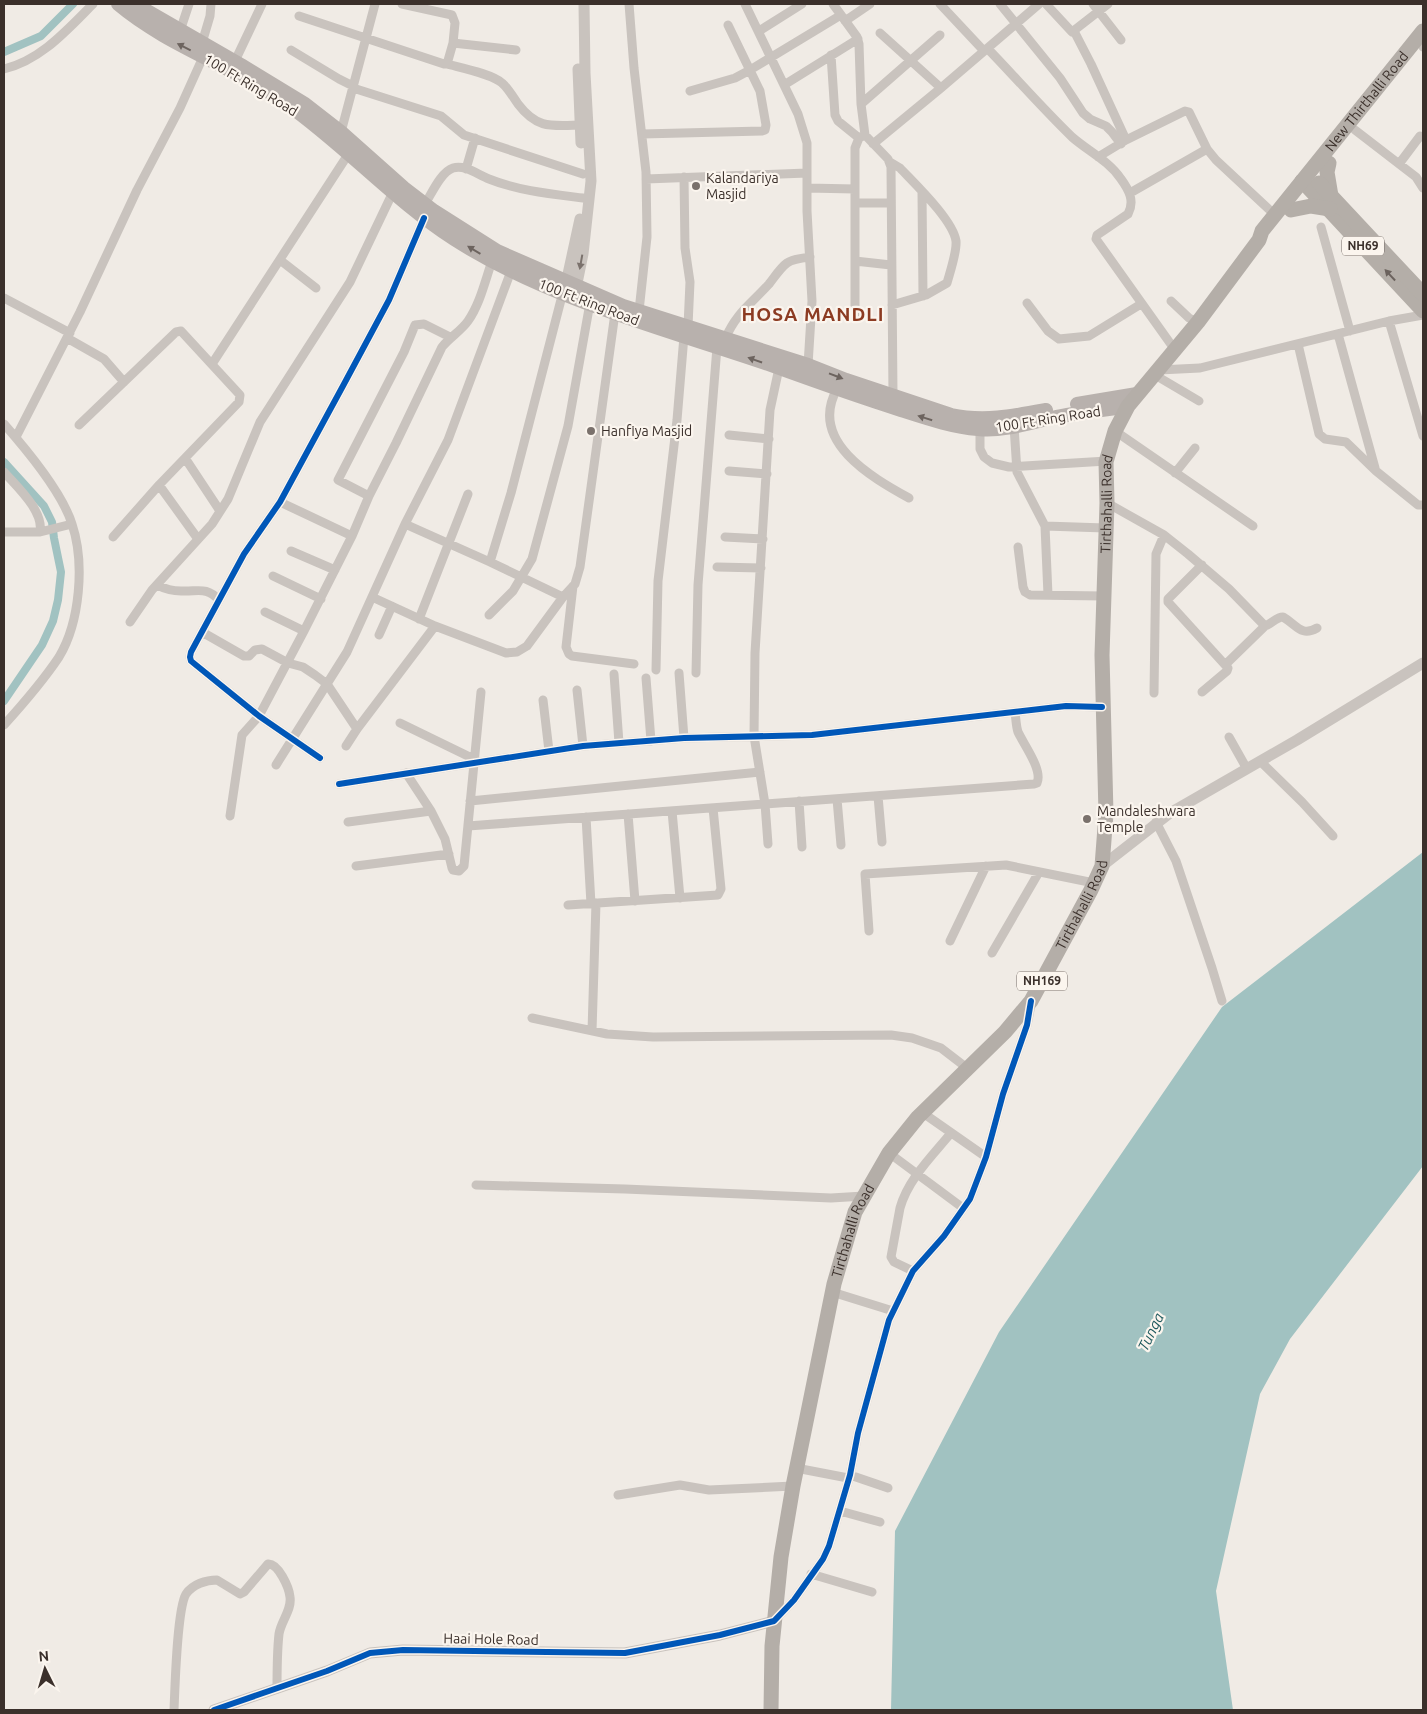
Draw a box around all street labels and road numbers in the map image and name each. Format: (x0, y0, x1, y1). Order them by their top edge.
street label: New Thirthalli Road (1322, 48, 1411, 154)
street label: 100 Ft Ring Road (201, 51, 301, 119)
road number: NH69 (1342, 237, 1384, 256)
street label: 100 Ft Ring Road (536, 275, 642, 329)
street label: 100 Ft Ring Road (994, 403, 1102, 435)
street label: Tirthahalli Road (1097, 452, 1116, 554)
street label: Tirthahalli Road (1052, 859, 1110, 952)
road number: NH169 (1017, 971, 1067, 990)
street label: Tirthahalli Road (828, 1181, 877, 1280)
street label: Haai Hole Road (443, 1630, 539, 1648)

